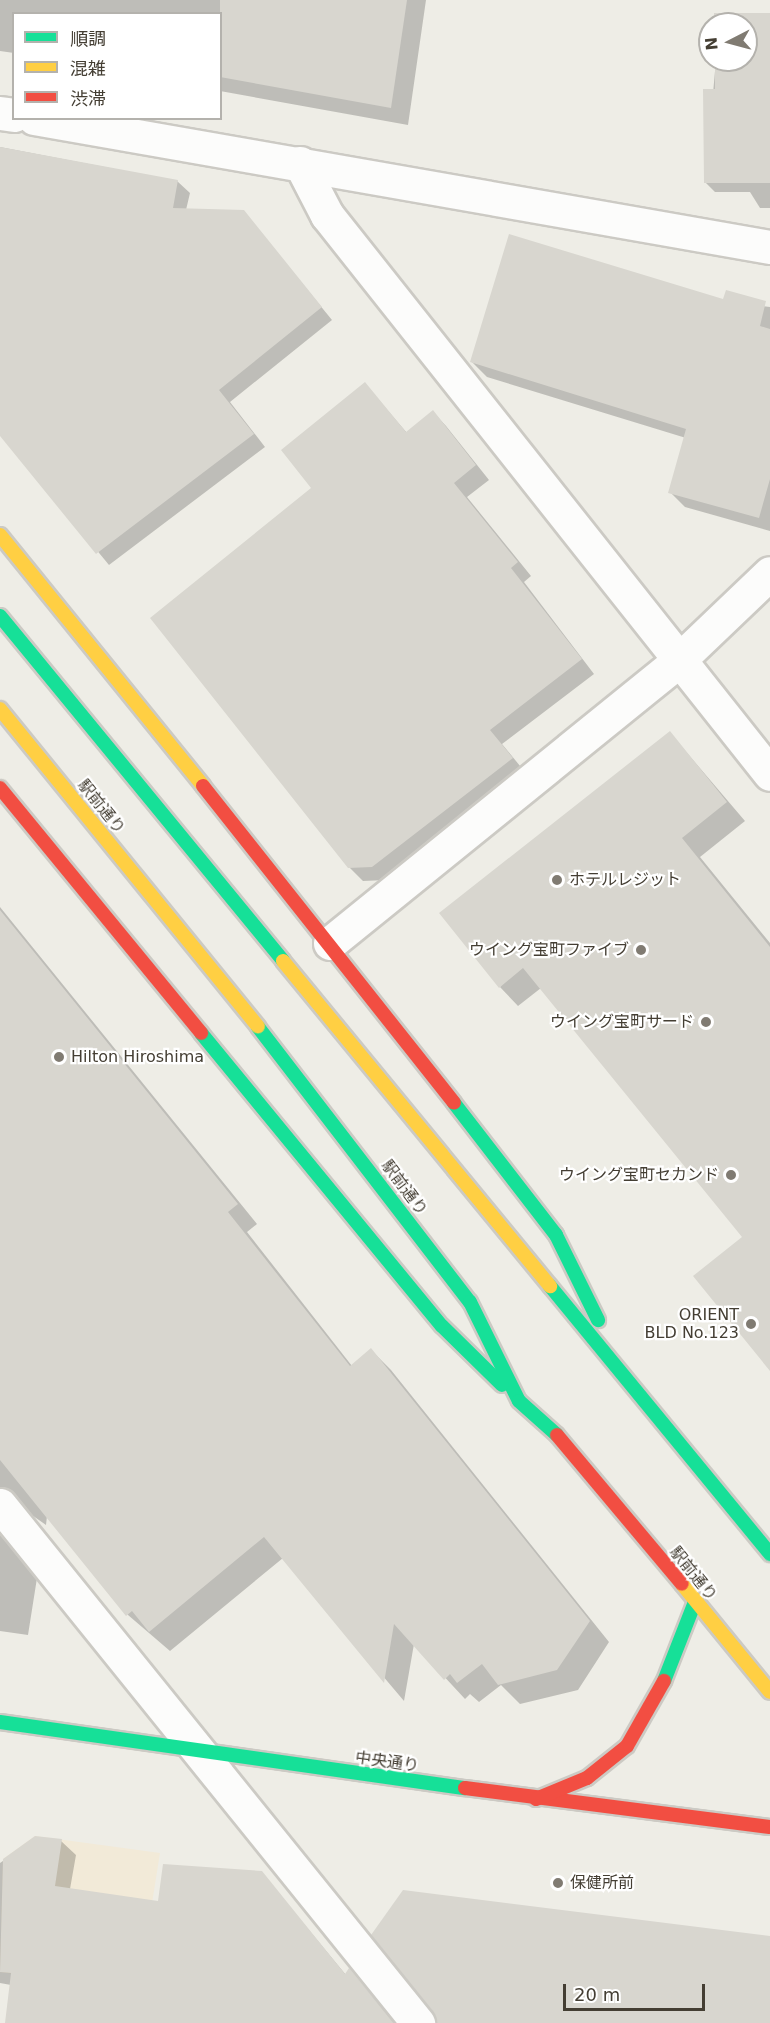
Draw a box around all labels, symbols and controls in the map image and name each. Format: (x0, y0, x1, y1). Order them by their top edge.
legend (12, 12, 222, 120)
north arrow (698, 12, 758, 72)
text: 順調 (70, 28, 106, 49)
text: N (701, 36, 722, 51)
text: 混雑 (70, 58, 106, 79)
text: 渋滞 (70, 88, 106, 109)
street label: 駅前通り (73, 776, 129, 838)
place label: ホテルレジット (569, 870, 681, 890)
marker: ホテルレジット (550, 873, 564, 887)
place label: ウイング宝町ファイブ (469, 940, 629, 960)
marker: ウイング宝町ファイブ (634, 943, 648, 957)
place label: ウイング宝町サード (550, 1012, 694, 1032)
marker: ウイング宝町サード (699, 1015, 713, 1029)
place label: Hilton Hiroshima (71, 1047, 204, 1067)
marker: Hilton Hiroshima (52, 1050, 66, 1064)
street label: 駅前通り (377, 1157, 431, 1219)
place label: ウイング宝町セカンド (559, 1165, 719, 1185)
marker: ウイング宝町セカンド (724, 1168, 738, 1182)
place label: ORIENT BLD No.123 (645, 1305, 739, 1343)
marker: ORIENT BLD No.123 (744, 1317, 758, 1331)
street label: 駅前通り (665, 1543, 721, 1605)
street label: 中央通り (354, 1748, 420, 1776)
place label: 保健所前 (570, 1873, 634, 1893)
marker: 保健所前 (551, 1876, 565, 1890)
scale bar (566, 1972, 708, 2010)
text: 20 m (574, 1984, 620, 2005)

